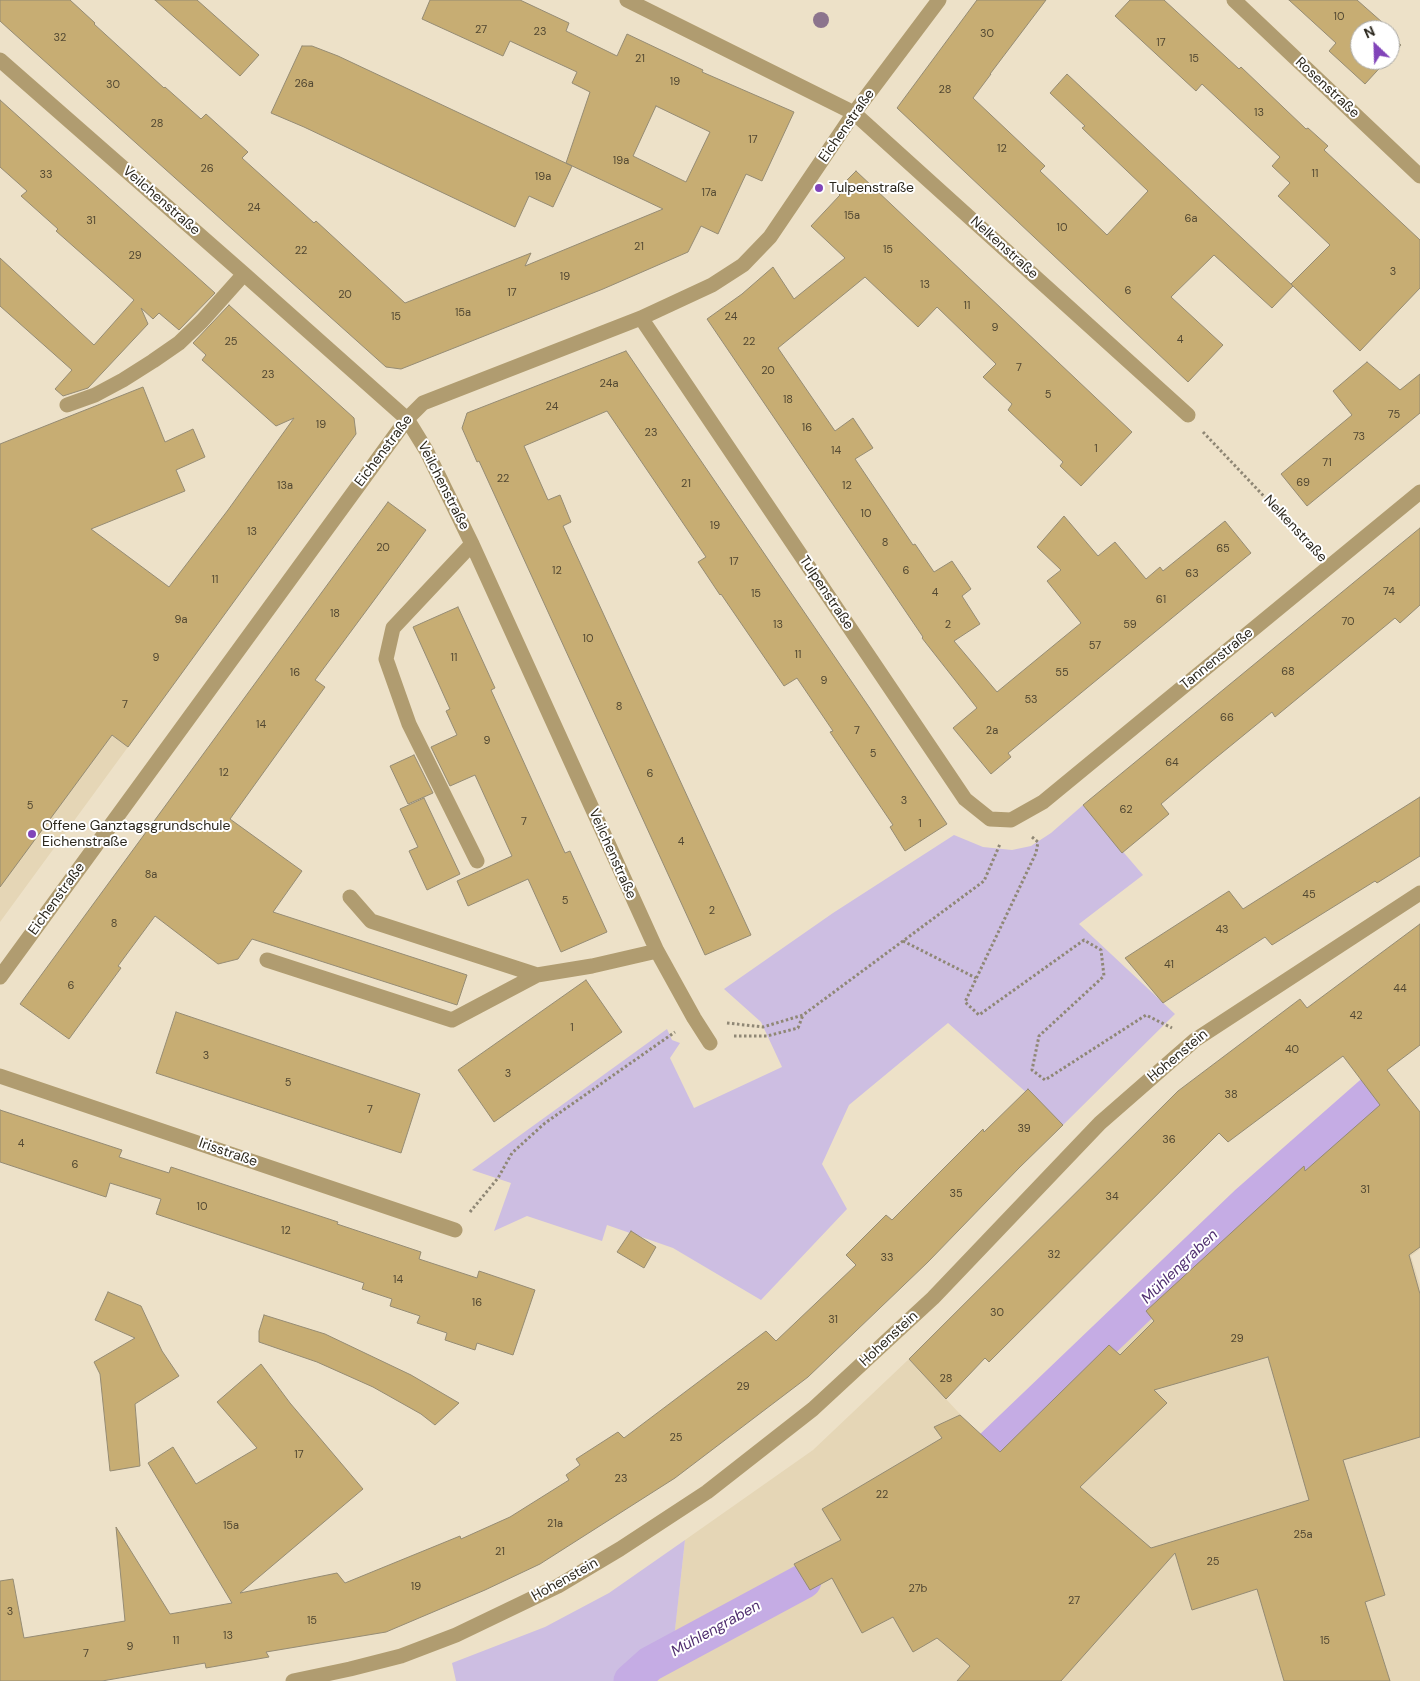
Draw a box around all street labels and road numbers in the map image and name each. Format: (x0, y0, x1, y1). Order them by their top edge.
street label: Rosenstraße (1292, 54, 1362, 122)
street label: Eichenstraße (816, 86, 878, 166)
street label: Veilchenstraße (119, 163, 203, 239)
street label: Nelkenstraße (967, 213, 1041, 283)
street label: Eichenstraße (352, 412, 416, 490)
street label: Veilchenstraße (414, 439, 472, 533)
street label: Nelkenstraße (1260, 492, 1330, 566)
street label: Tulpenstraße (795, 553, 857, 633)
street label: Tannenstraße (1177, 625, 1257, 693)
street label: Veilchenstraße (585, 806, 639, 902)
street label: Eichenstraße (25, 860, 89, 938)
street label: Hohenstein (1145, 1026, 1211, 1086)
street label: Irisstraße (196, 1135, 260, 1171)
street label: Hohenstein (856, 1308, 922, 1370)
street label: Hohenstein (529, 1555, 601, 1605)

